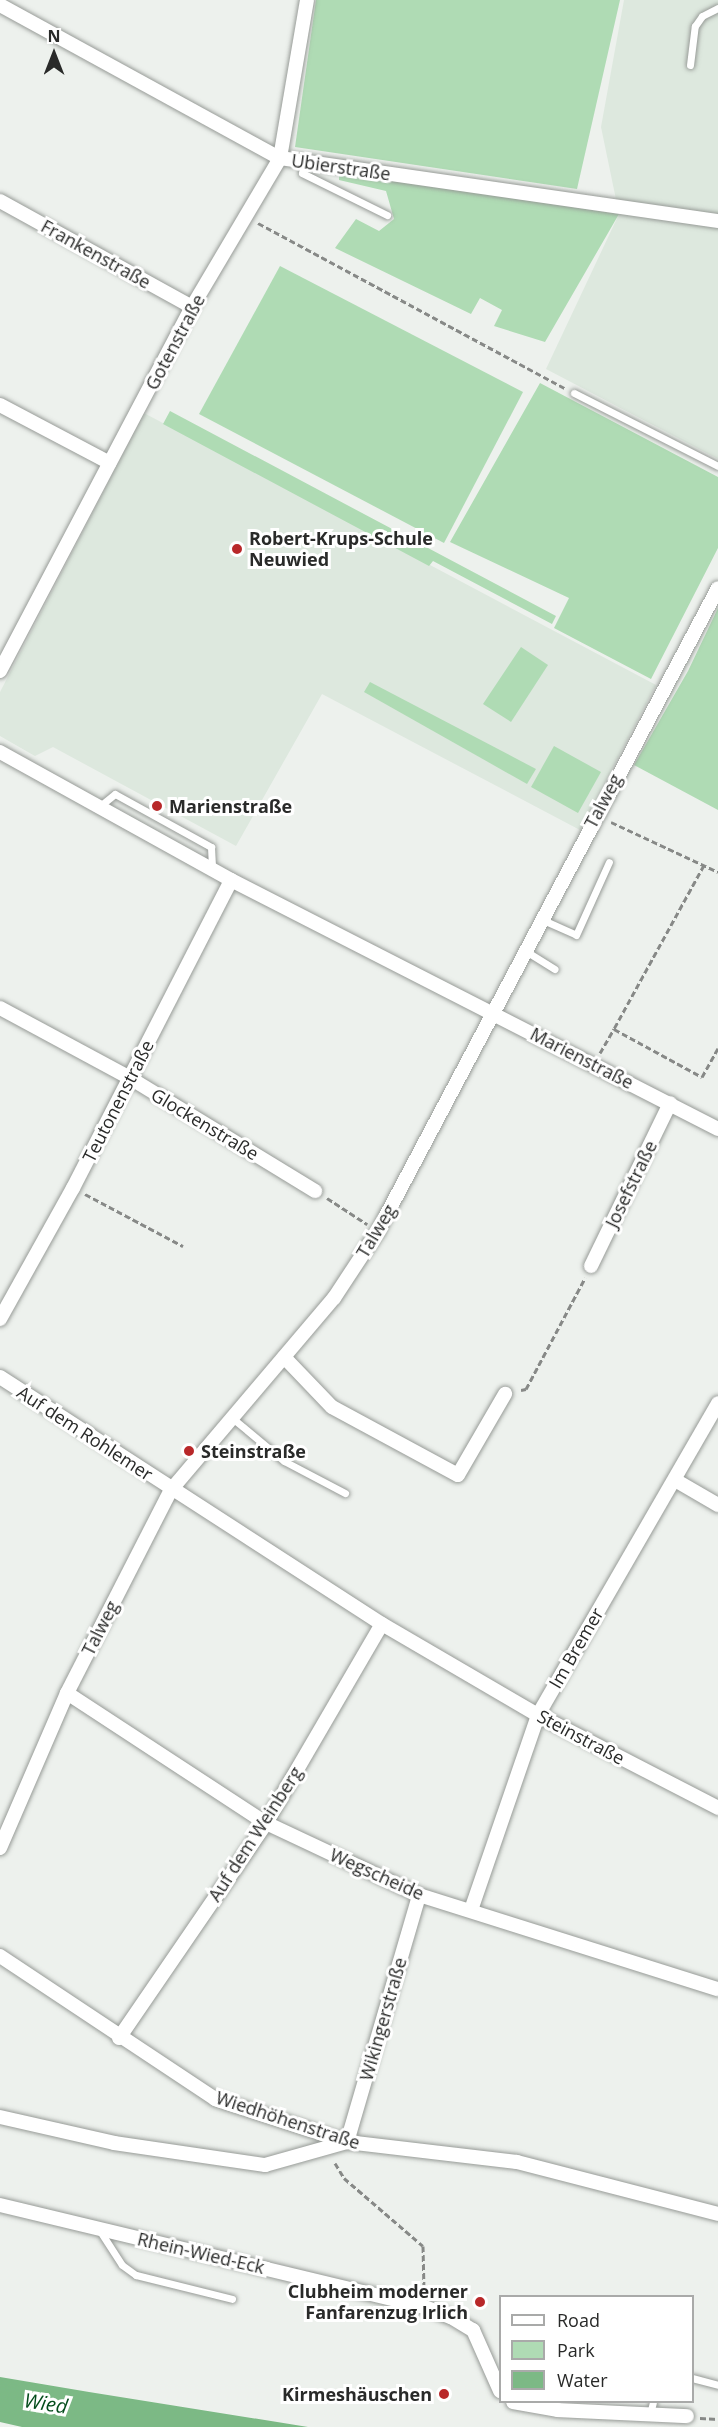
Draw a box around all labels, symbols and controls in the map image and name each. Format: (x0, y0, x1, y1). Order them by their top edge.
north arrow (24, 24, 84, 84)
text: N (47, 25, 61, 47)
street label: Ubierstraße (290, 149, 392, 185)
street label: Frankenstraße (37, 215, 155, 293)
street label: Gotenstraße (141, 291, 209, 393)
place label: Robert-Krups-Schule Neuwied (249, 528, 433, 570)
marker: Robert-Krups-Schule Neuwied (230, 542, 244, 556)
street label: Talweg (580, 770, 626, 832)
place label: Marienstraße (169, 795, 292, 817)
marker: Marienstraße (150, 799, 164, 813)
street label: Marienstraße (527, 1023, 637, 1093)
street label: Teutonenstraße (78, 1036, 158, 1166)
street label: Glockenstraße (147, 1083, 263, 1165)
street label: Josefstraße (601, 1137, 661, 1231)
street label: Talweg (352, 1200, 400, 1262)
street label: Auf dem Rohlemer (13, 1381, 157, 1485)
place label: Steinstraße (201, 1440, 306, 1462)
marker: Steinstraße (182, 1444, 196, 1458)
street label: Talweg (77, 1597, 123, 1659)
street label: Im Bremer (544, 1604, 608, 1692)
street label: Steinstraße (534, 1705, 628, 1769)
street label: Auf dem Weinberg (203, 1763, 307, 1905)
street label: Wegscheide (327, 1844, 427, 1904)
street label: Wikingerstraße (355, 1955, 411, 2083)
street label: Wiedhöhenstraße (213, 2087, 363, 2153)
street label: Rhein-Wied-Eck (135, 2228, 267, 2278)
place label: Clubheim moderner Fanfarenzug Irlich (288, 2281, 468, 2324)
marker: Clubheim moderner Fanfarenzug Irlich (473, 2295, 487, 2309)
legend (499, 2295, 694, 2403)
text: Road (557, 2308, 600, 2332)
text: Park (557, 2338, 595, 2362)
text: Water (557, 2368, 608, 2392)
place label: Kirmeshäuschen (282, 2383, 432, 2405)
marker: Kirmeshäuschen (437, 2387, 451, 2401)
water label: Wied (23, 2388, 69, 2418)

